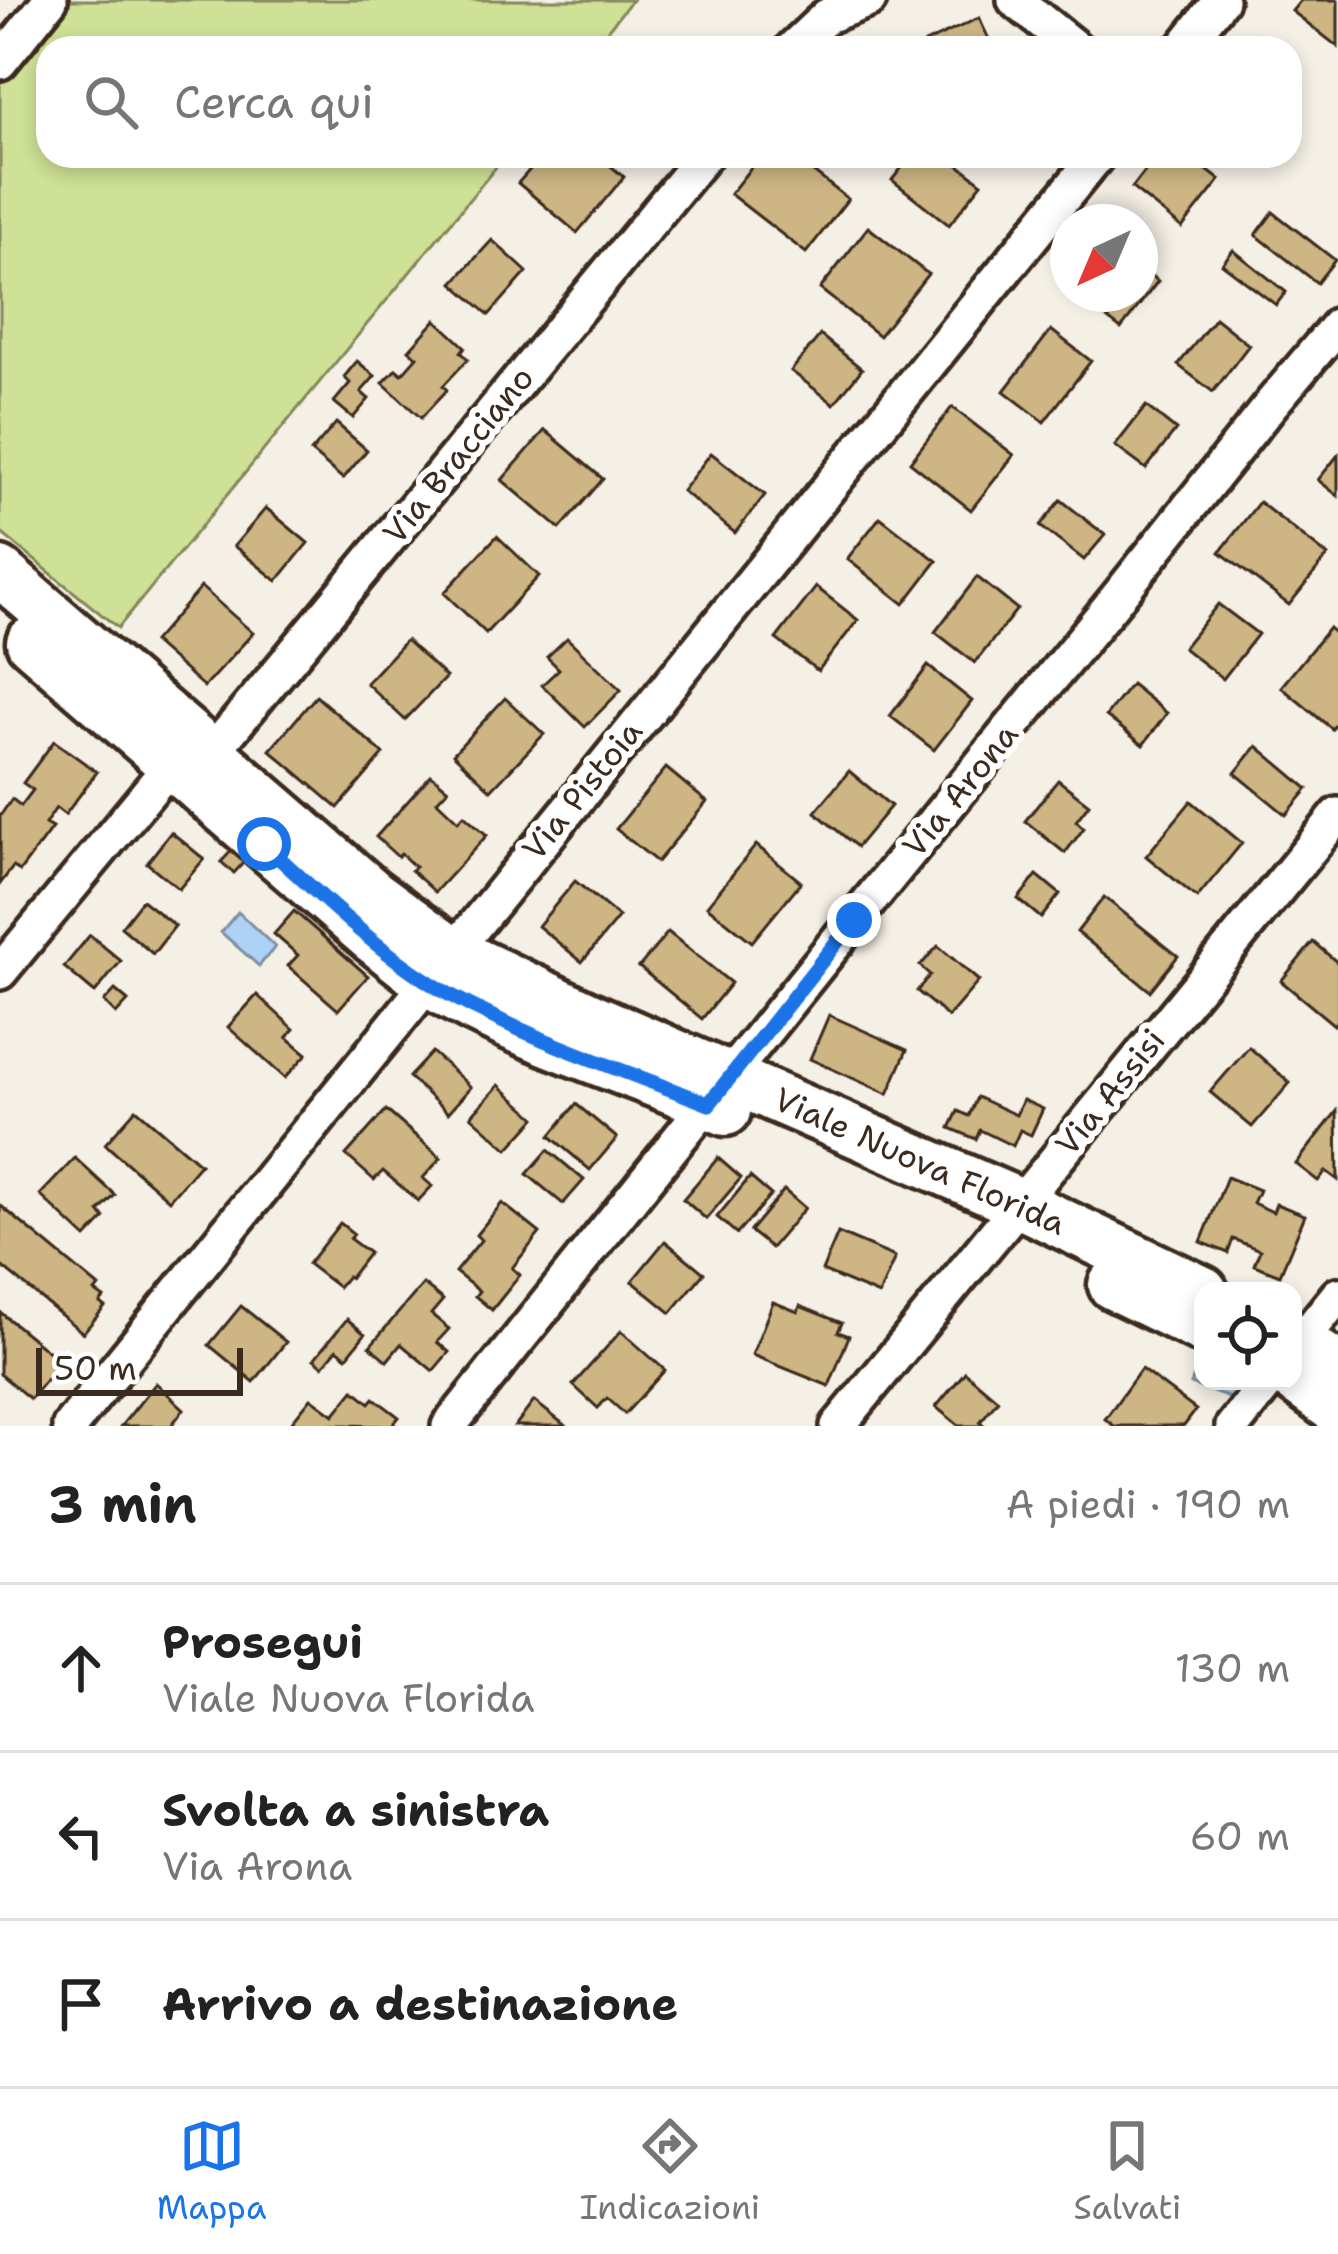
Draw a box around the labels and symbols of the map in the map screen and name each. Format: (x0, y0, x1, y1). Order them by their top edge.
north arrow (1050, 204, 1158, 312)
street label: Via Bracciano (372, 357, 544, 553)
street label: Via Pistoia (511, 710, 653, 870)
street label: Via Arona (892, 713, 1028, 867)
route start (237, 817, 291, 871)
route end (827, 893, 881, 947)
street label: Via Assisi (1045, 1019, 1175, 1165)
street label: Viale Nuova Florida (767, 1076, 1073, 1246)
scale bar (36, 1342, 243, 1395)

